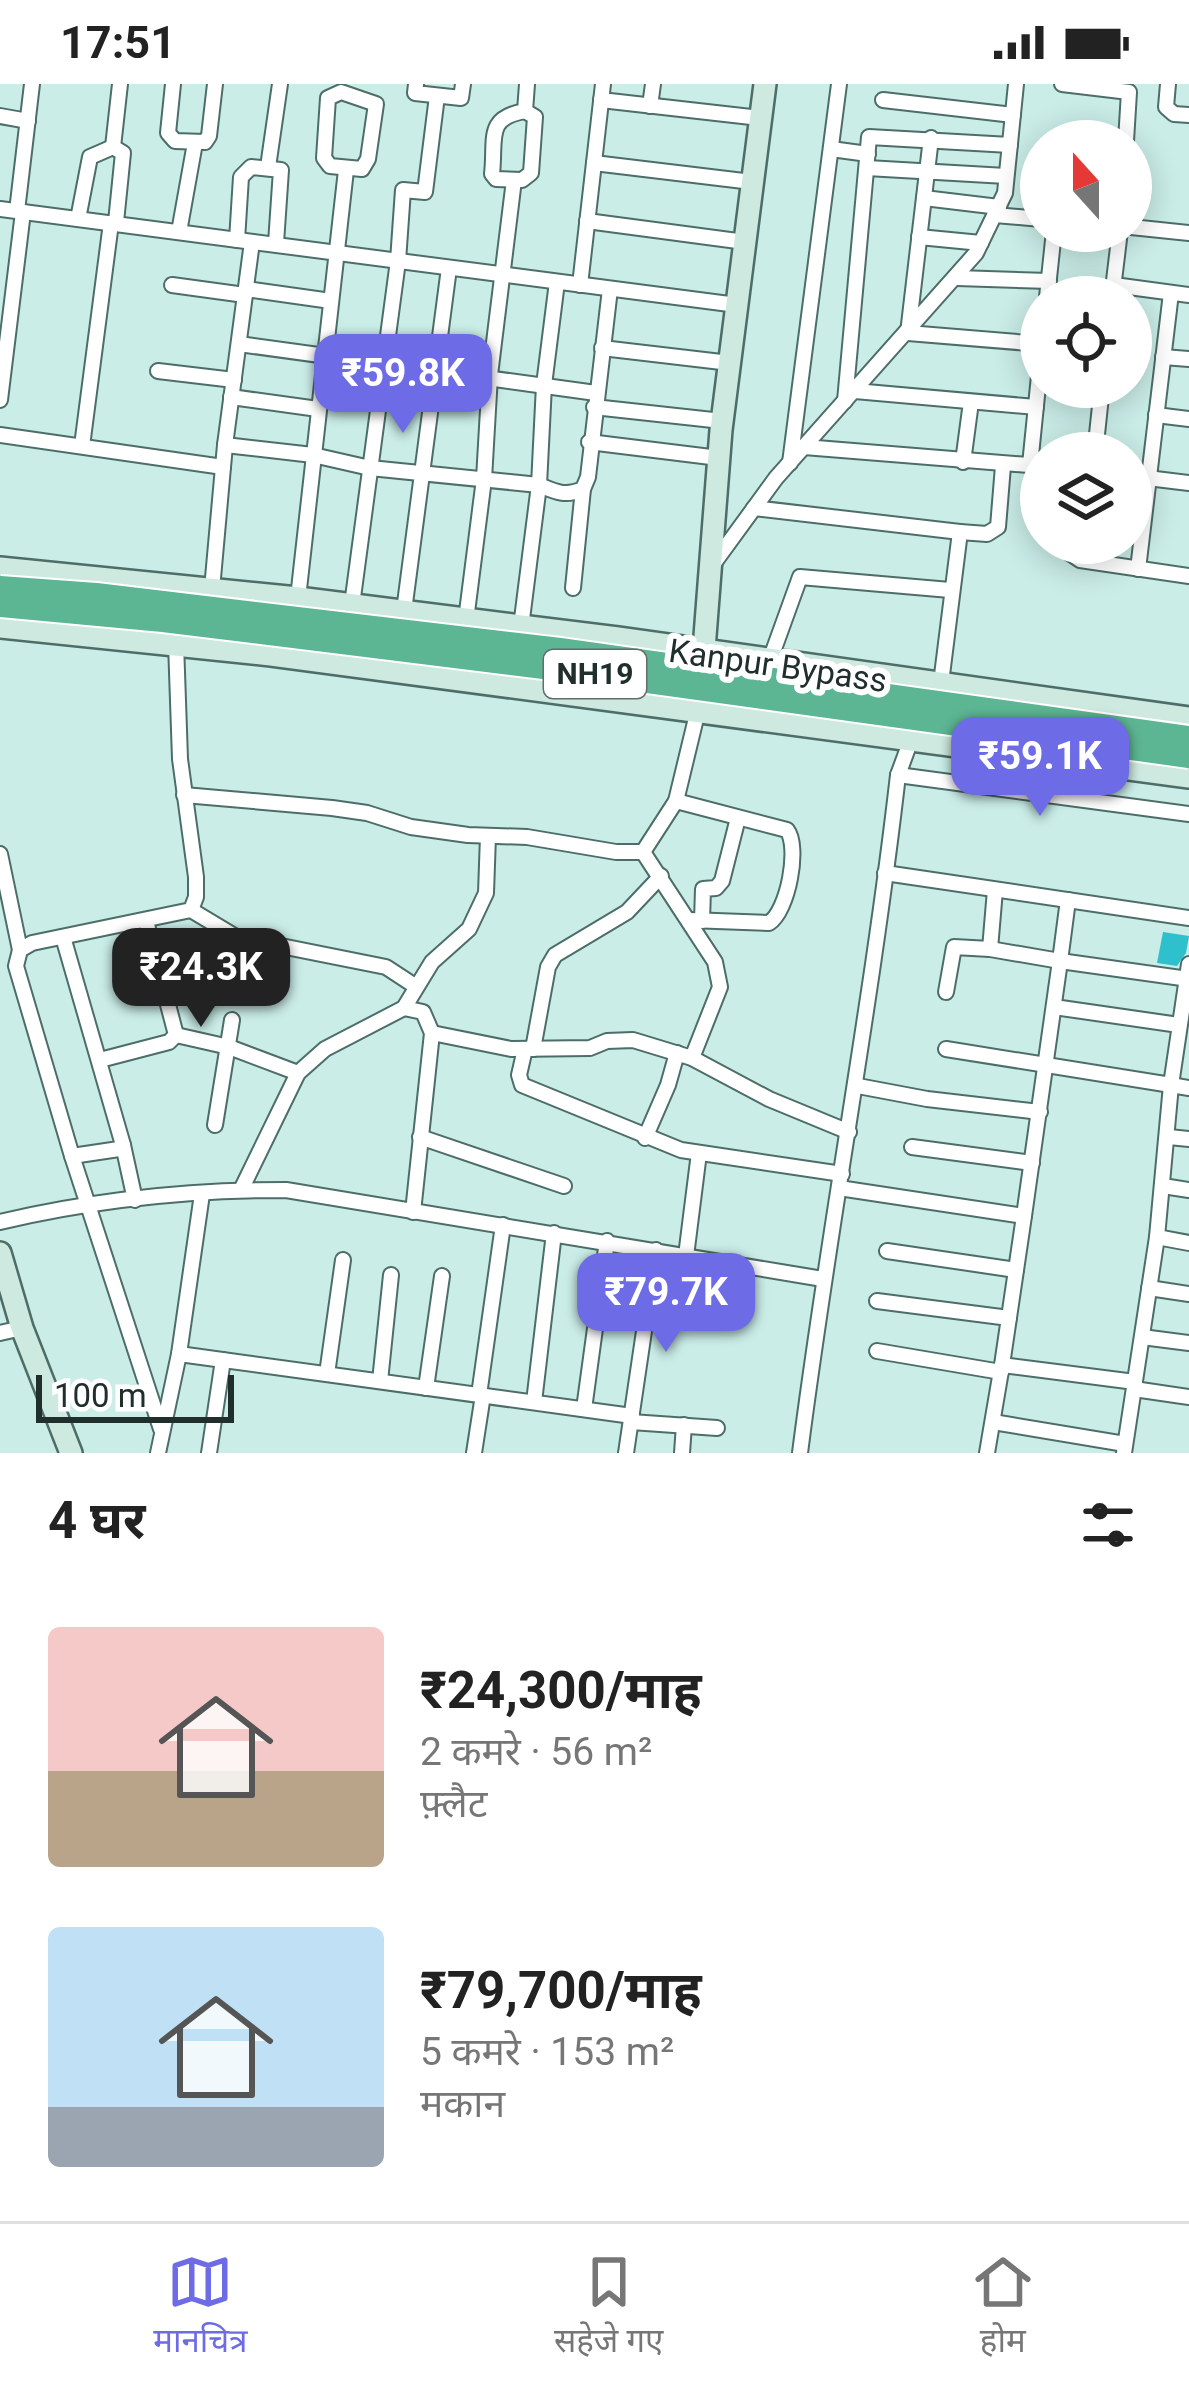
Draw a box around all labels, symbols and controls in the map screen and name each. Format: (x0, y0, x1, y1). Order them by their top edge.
text: 17:51 (60, 16, 176, 69)
north arrow (1020, 120, 1152, 252)
map controls (1020, 120, 1152, 564)
button: locate (1020, 276, 1152, 408)
pin: ₹59.8K (305, 334, 501, 436)
text: ₹59.8K (341, 350, 465, 396)
button: layers (1020, 432, 1152, 564)
street label: Kanpur Bypass (666, 631, 889, 700)
road number: NH19 (544, 650, 646, 698)
pin: ₹59.1K (942, 717, 1138, 819)
text: ₹59.1K (978, 733, 1102, 779)
pin: ₹24.3K (103, 928, 299, 1030)
text: ₹24.3K (139, 944, 263, 990)
pin: ₹79.7K (568, 1253, 764, 1355)
text: ₹79.7K (604, 1269, 728, 1315)
scale bar (36, 1369, 234, 1422)
text: 100 m (54, 1376, 147, 1415)
text: 4 घर (48, 1491, 145, 1550)
icon: filters (1075, 1492, 1141, 1558)
text: ₹24,300/माह (420, 1661, 702, 1720)
icon: home (144, 1675, 288, 1819)
text: 2 कमरे · 56 m² (420, 1729, 652, 1775)
text: फ़्लैट (420, 1781, 487, 1827)
text: ₹79,700/माह (420, 1961, 702, 2020)
icon: home (144, 1975, 288, 2119)
text: 5 कमरे · 153 m² (420, 2029, 674, 2075)
text: मकान (420, 2081, 505, 2127)
tab: मानचित्र (153, 2249, 248, 2365)
tab: सहेजे गए (554, 2249, 663, 2365)
tab: होम (970, 2249, 1036, 2365)

